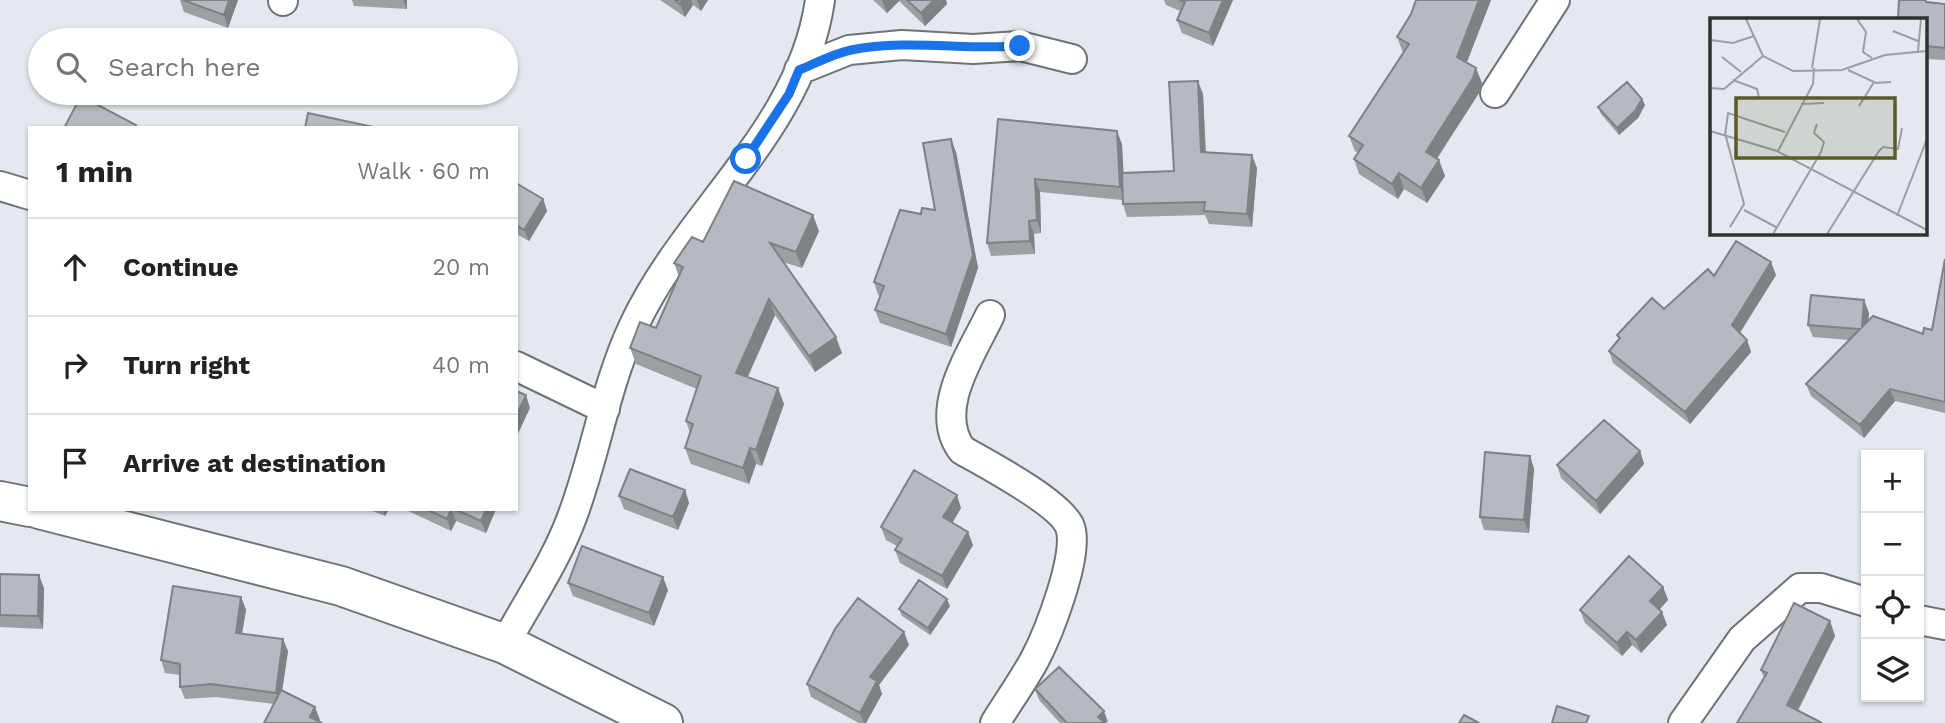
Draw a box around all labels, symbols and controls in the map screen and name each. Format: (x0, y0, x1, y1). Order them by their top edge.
inset map (1710, 18, 1927, 234)
search box (28, 28, 518, 105)
route end (1004, 30, 1035, 61)
icon: search (52, 48, 90, 86)
text: Search here (108, 52, 260, 82)
route start (730, 143, 761, 174)
text: 1 min (56, 154, 133, 189)
text: Walk · 60 m (357, 158, 490, 185)
icon: ahead (56, 248, 94, 286)
text: Continue (123, 252, 239, 282)
text: 20 m (433, 254, 490, 281)
icon: right (56, 346, 94, 384)
text: Turn right (123, 350, 250, 380)
text: 40 m (432, 352, 490, 379)
icon: arrive (56, 444, 94, 482)
text: Arrive at destination (123, 448, 386, 478)
map controls (1861, 450, 1924, 702)
button: + (1861, 450, 1924, 513)
button: − (1861, 513, 1924, 576)
button: locate (1861, 576, 1924, 639)
button: layers (1861, 639, 1924, 702)

